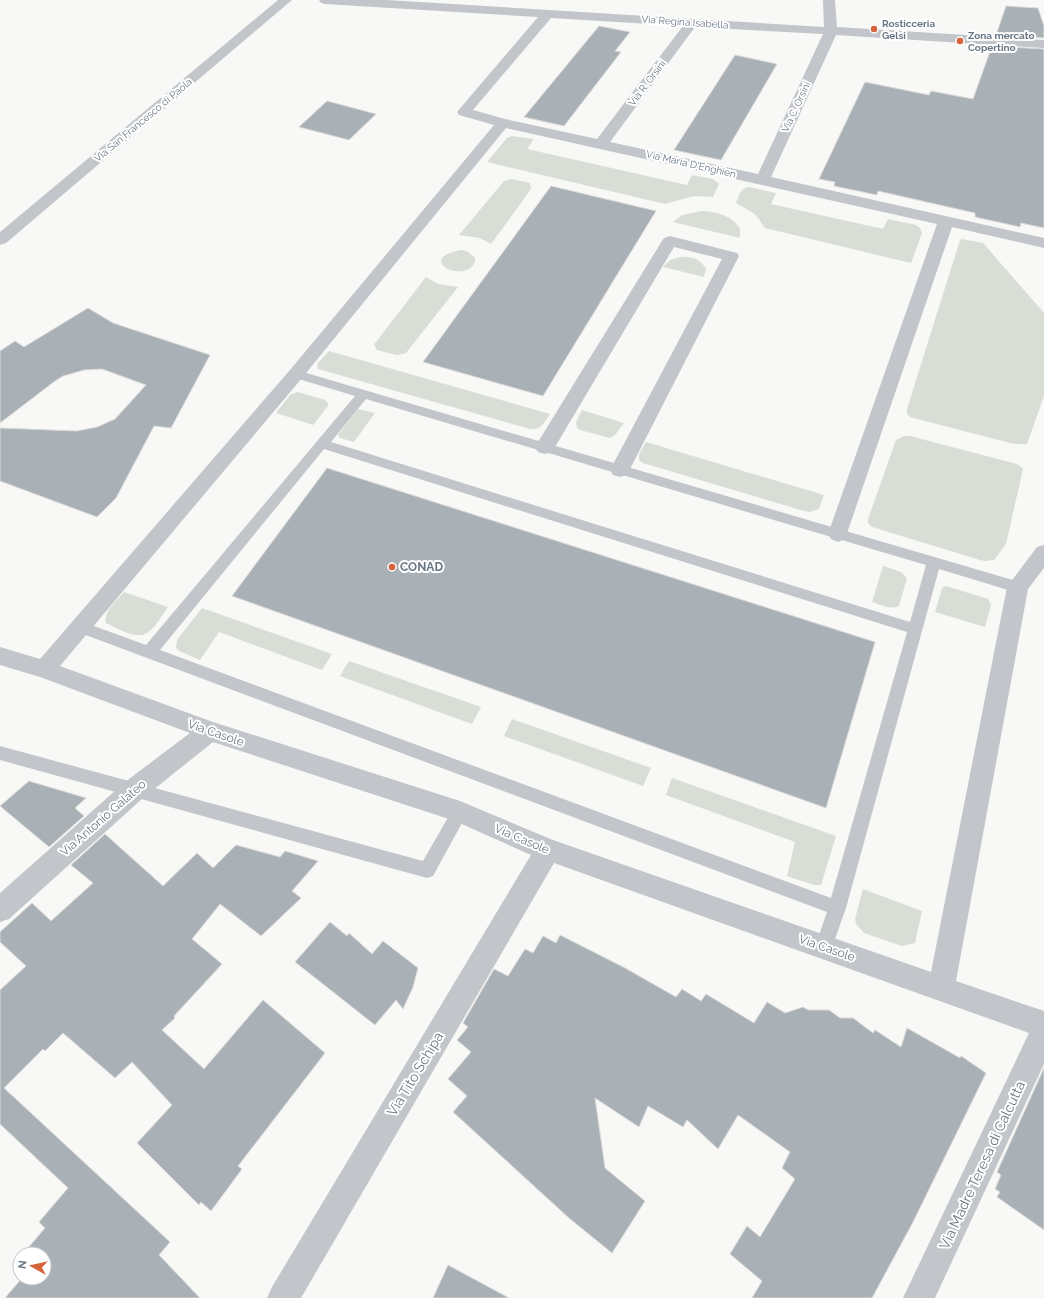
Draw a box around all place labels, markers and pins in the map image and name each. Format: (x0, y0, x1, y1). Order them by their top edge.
place label: Rosticceria Gelsi (882, 18, 935, 41)
marker: Rosticceria Gelsi (869, 24, 879, 34)
place label: Zona mercato Copertino (968, 30, 1035, 53)
marker: Zona mercato Copertino (955, 36, 965, 46)
place label: CONAD (400, 560, 443, 574)
marker: CONAD (387, 562, 397, 572)

